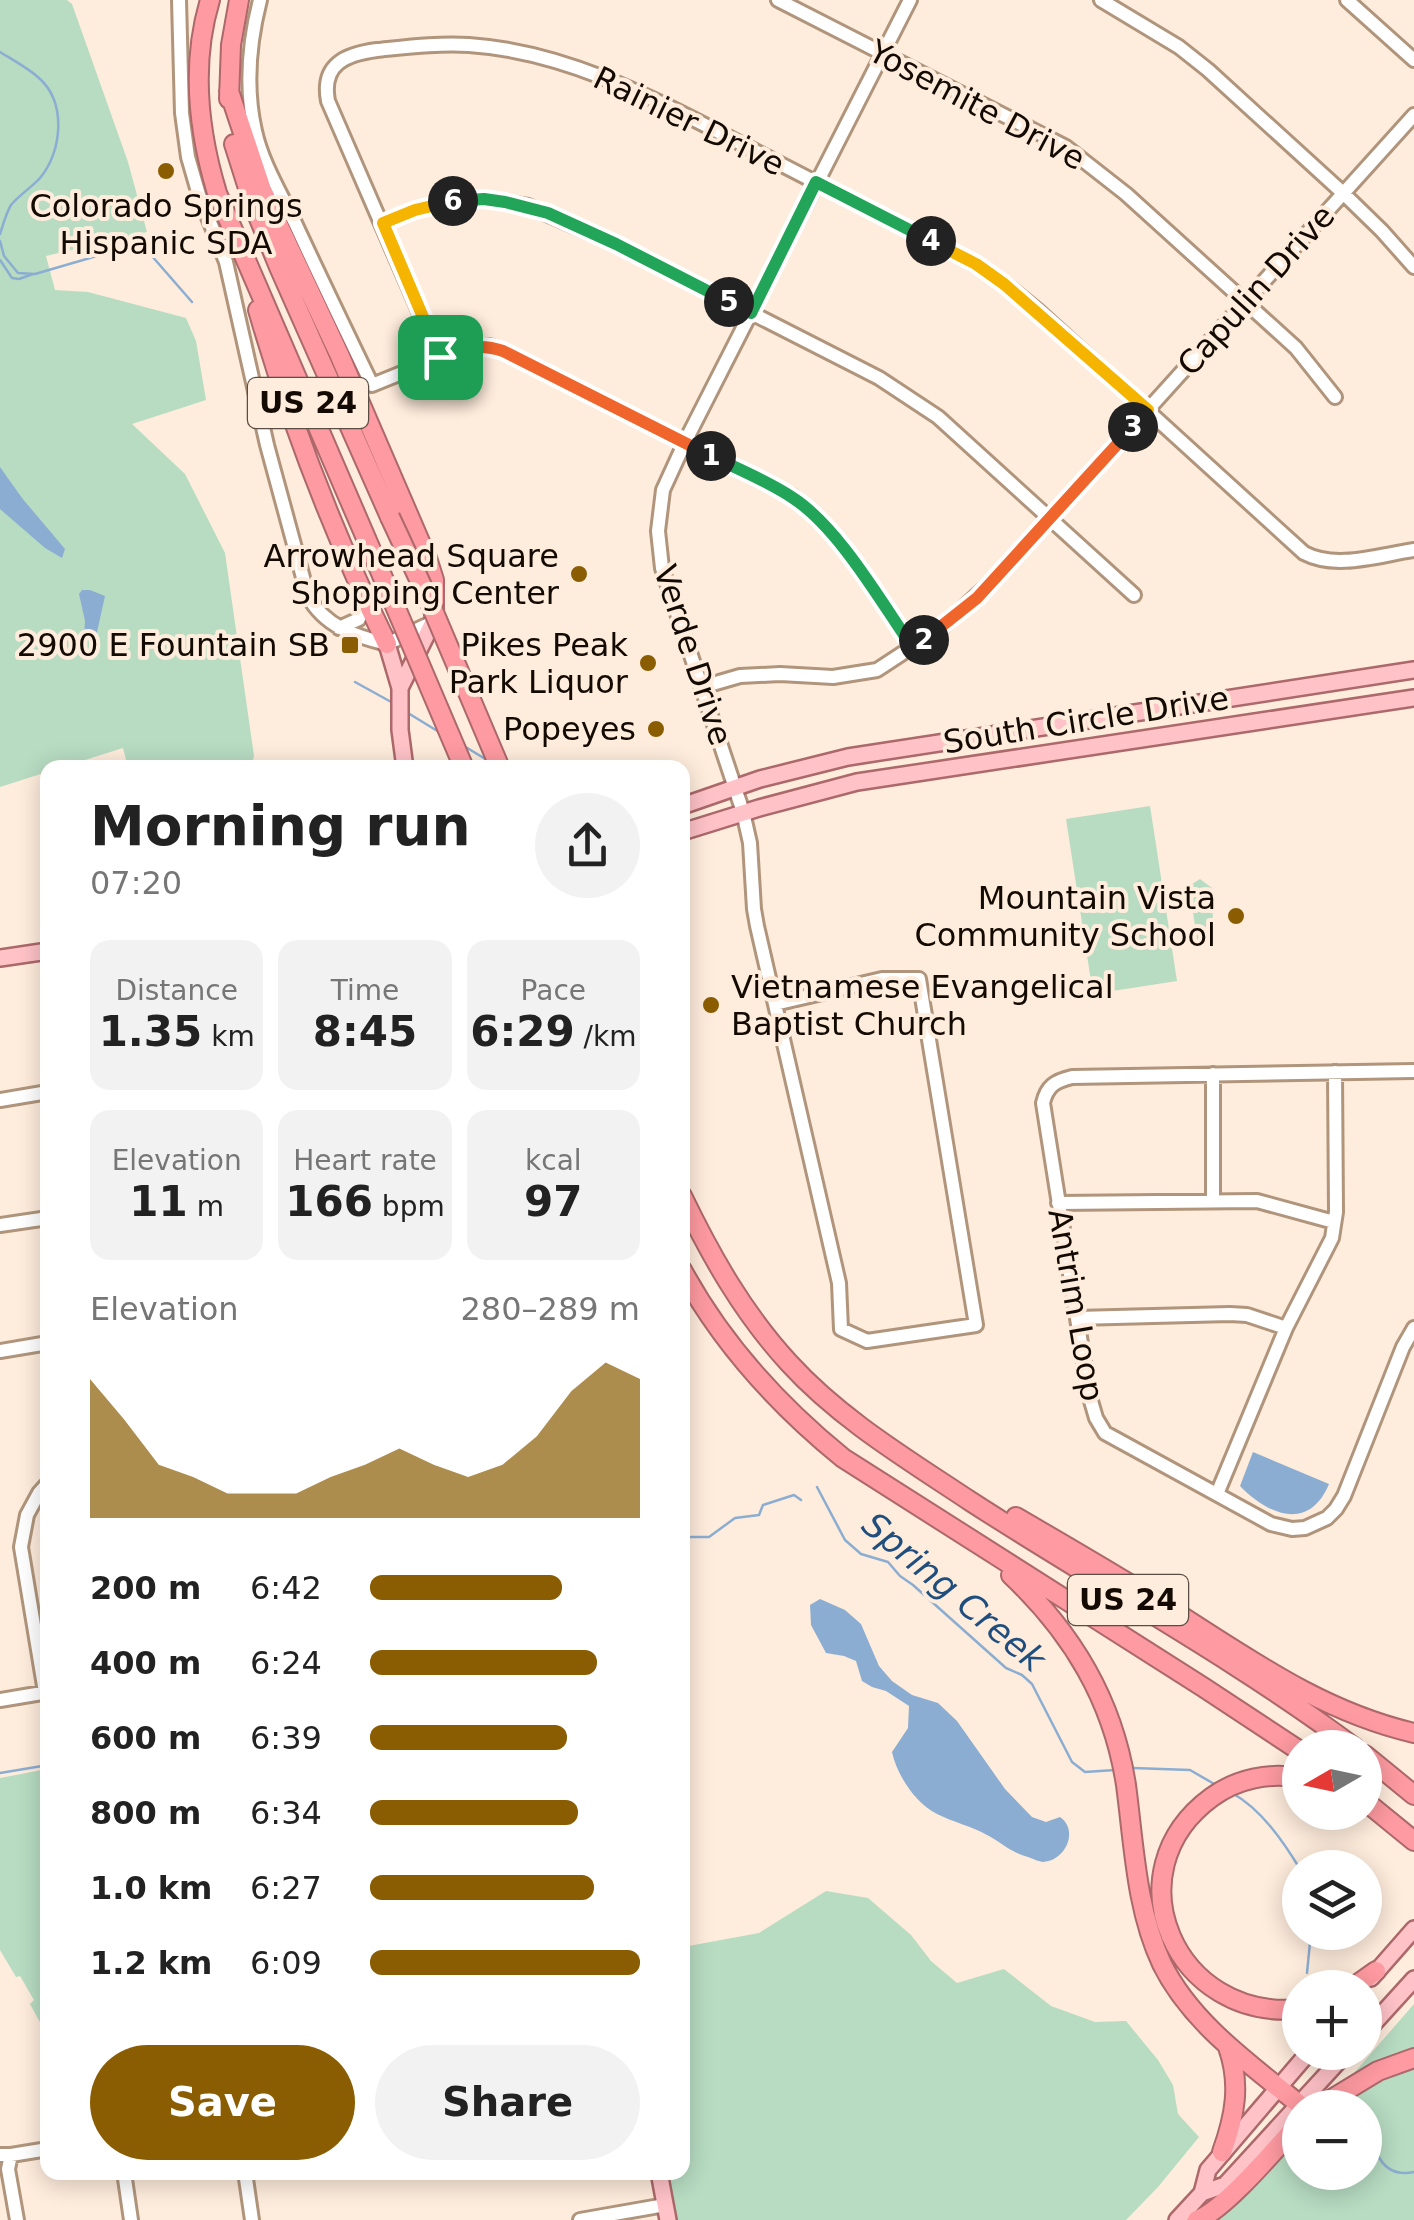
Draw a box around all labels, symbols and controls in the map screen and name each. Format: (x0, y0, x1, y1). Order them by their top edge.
street label: Yosemite Drive (862, 32, 1091, 178)
street label: Rainier Drive (587, 58, 791, 184)
marker: Colorado Springs Hispanic SDA (155, 160, 177, 182)
pin: 6 (428, 176, 478, 226)
text: 6 (443, 184, 463, 217)
place label: Colorado Springs Hispanic SDA (29, 187, 303, 262)
street label: Capulin Drive (1170, 197, 1342, 383)
pin: 4 (906, 216, 956, 266)
text: 4 (921, 224, 941, 257)
pin: 5 (704, 277, 754, 327)
text: 5 (719, 285, 739, 318)
pin (398, 315, 483, 400)
icon: arrive (413, 330, 468, 385)
road number: US 24 (248, 378, 368, 428)
pin: 3 (1108, 402, 1158, 452)
text: 3 (1123, 410, 1143, 443)
pin: 1 (686, 431, 736, 481)
text: 1 (701, 439, 721, 472)
place label: Arrowhead Square Shopping Center (264, 537, 560, 612)
street label: Verde Drive (646, 560, 740, 750)
marker: Arrowhead Square Shopping Center (568, 563, 590, 585)
pin: 2 (899, 615, 949, 665)
text: 2 (914, 623, 934, 656)
place label: 2900 E Fountain SB (17, 626, 330, 664)
place label: Pikes Peak Park Liquor (449, 626, 629, 701)
marker: 2900 E Fountain SB (339, 634, 361, 656)
marker: Pikes Peak Park Liquor (637, 652, 659, 674)
street label: South Circle Drive (941, 679, 1231, 761)
place label: Popeyes (503, 710, 636, 748)
marker: Popeyes (645, 718, 667, 740)
button: share (535, 793, 640, 898)
text: Morning run (90, 794, 471, 858)
text: 07:20 (90, 864, 182, 902)
place label: Mountain Vista Community School (914, 879, 1216, 954)
marker: Mountain Vista Community School (1225, 905, 1247, 927)
place label: Vietnamese Evangelical Baptist Church (731, 968, 1114, 1043)
text: Distance (115, 974, 238, 1007)
text: Time (331, 974, 399, 1007)
text: Pace (521, 974, 586, 1007)
marker: Vietnamese Evangelical Baptist Church (700, 994, 722, 1016)
text: 1.35 (99, 1007, 202, 1056)
text: 8:45 (313, 1007, 417, 1056)
text: 6:29 (470, 1007, 575, 1056)
text: km (202, 1020, 255, 1053)
text: /km (575, 1020, 636, 1053)
text: Elevation (112, 1144, 242, 1177)
text: Heart rate (293, 1144, 437, 1177)
text: kcal (525, 1144, 582, 1177)
text: 11 (129, 1177, 188, 1226)
text: 166 (285, 1177, 373, 1226)
text: 97 (524, 1177, 583, 1226)
text: m (188, 1190, 224, 1223)
text: bpm (373, 1190, 445, 1223)
street label: Antrim Loop (1040, 1206, 1112, 1404)
text: Elevation (90, 1290, 239, 1328)
text: 280–289 m (461, 1290, 640, 1328)
water label: Spring Creek (854, 1504, 1055, 1681)
text: 200 m (90, 1569, 201, 1607)
text: 6:42 (250, 1569, 322, 1607)
road number: US 24 (1068, 1575, 1188, 1625)
text: 400 m (90, 1644, 201, 1682)
text: 6:24 (250, 1644, 322, 1682)
text: 600 m (90, 1719, 201, 1757)
text: 6:39 (250, 1719, 322, 1757)
north arrow (1282, 1730, 1382, 1830)
map controls (1282, 1730, 1382, 2190)
text: 800 m (90, 1794, 201, 1832)
text: 6:34 (250, 1794, 322, 1832)
button: layers (1282, 1850, 1382, 1950)
text: 1.0 km (90, 1869, 212, 1907)
text: 6:27 (250, 1869, 322, 1907)
text: 1.2 km (90, 1944, 212, 1982)
text: 6:09 (250, 1944, 322, 1982)
button: + (1282, 1970, 1382, 2070)
button: Save (90, 2045, 355, 2160)
button: Share (375, 2045, 640, 2160)
button: − (1282, 2090, 1382, 2190)

